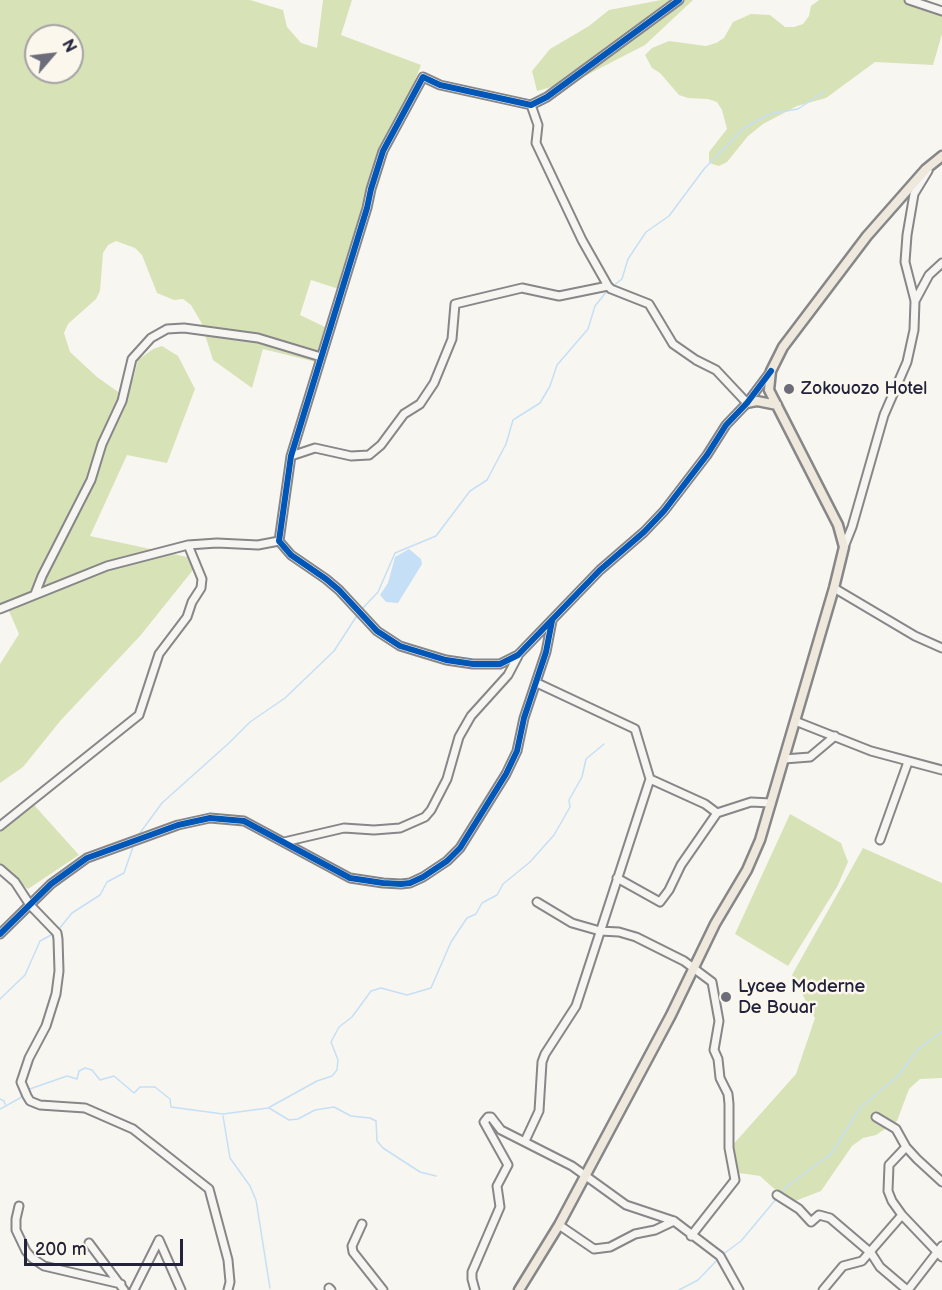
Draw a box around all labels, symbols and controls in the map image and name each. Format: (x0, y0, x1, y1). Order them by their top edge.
north arrow (24, 24, 84, 84)
text: N (57, 36, 80, 56)
place label: Zokouozo Hotel (801, 378, 927, 400)
marker: Zokouozo Hotel (782, 382, 796, 396)
place label: Lycee Moderne De Bouar (738, 976, 865, 1018)
marker: Lycee Moderne De Bouar (719, 990, 733, 1004)
scale bar (27, 1227, 186, 1265)
text: 200 m (35, 1239, 87, 1260)

